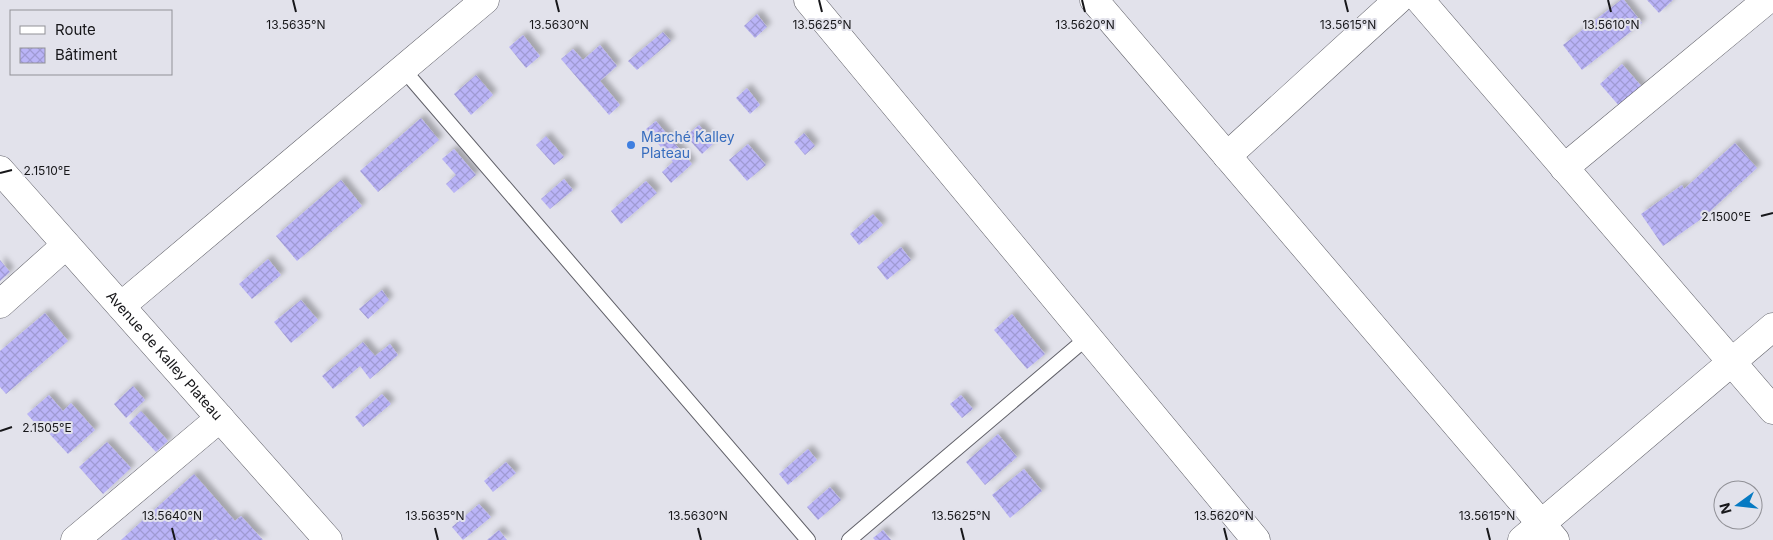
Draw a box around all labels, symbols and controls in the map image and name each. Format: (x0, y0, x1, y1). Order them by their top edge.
legend (10, 10, 172, 75)
text: 13.5635°N (266, 17, 326, 32)
text: 13.5630°N (529, 17, 589, 32)
text: 13.5625°N (792, 17, 852, 32)
text: 13.5620°N (1055, 17, 1115, 32)
text: 13.5615°N (1320, 17, 1376, 32)
text: 13.5610°N (1582, 17, 1640, 32)
text: Route (55, 20, 96, 39)
text: Bâtiment (55, 45, 118, 64)
place label: Marché Kalley Plateau (641, 128, 735, 161)
marker: Marché Kalley Plateau (625, 139, 637, 151)
text: 2.1510°E (23, 163, 71, 178)
text: 2.1500°E (1701, 209, 1751, 224)
street label: Avenue de Kalley Plateau (103, 287, 227, 423)
text: 2.1505°E (22, 420, 72, 435)
north arrow (1713, 480, 1763, 530)
text: N (1715, 501, 1735, 516)
text: 13.5640°N (142, 508, 202, 523)
text: 13.5635°N (405, 508, 465, 523)
text: 13.5630°N (668, 508, 728, 523)
text: 13.5625°N (931, 508, 991, 523)
text: 13.5620°N (1194, 508, 1254, 523)
text: 13.5615°N (1459, 508, 1515, 523)

